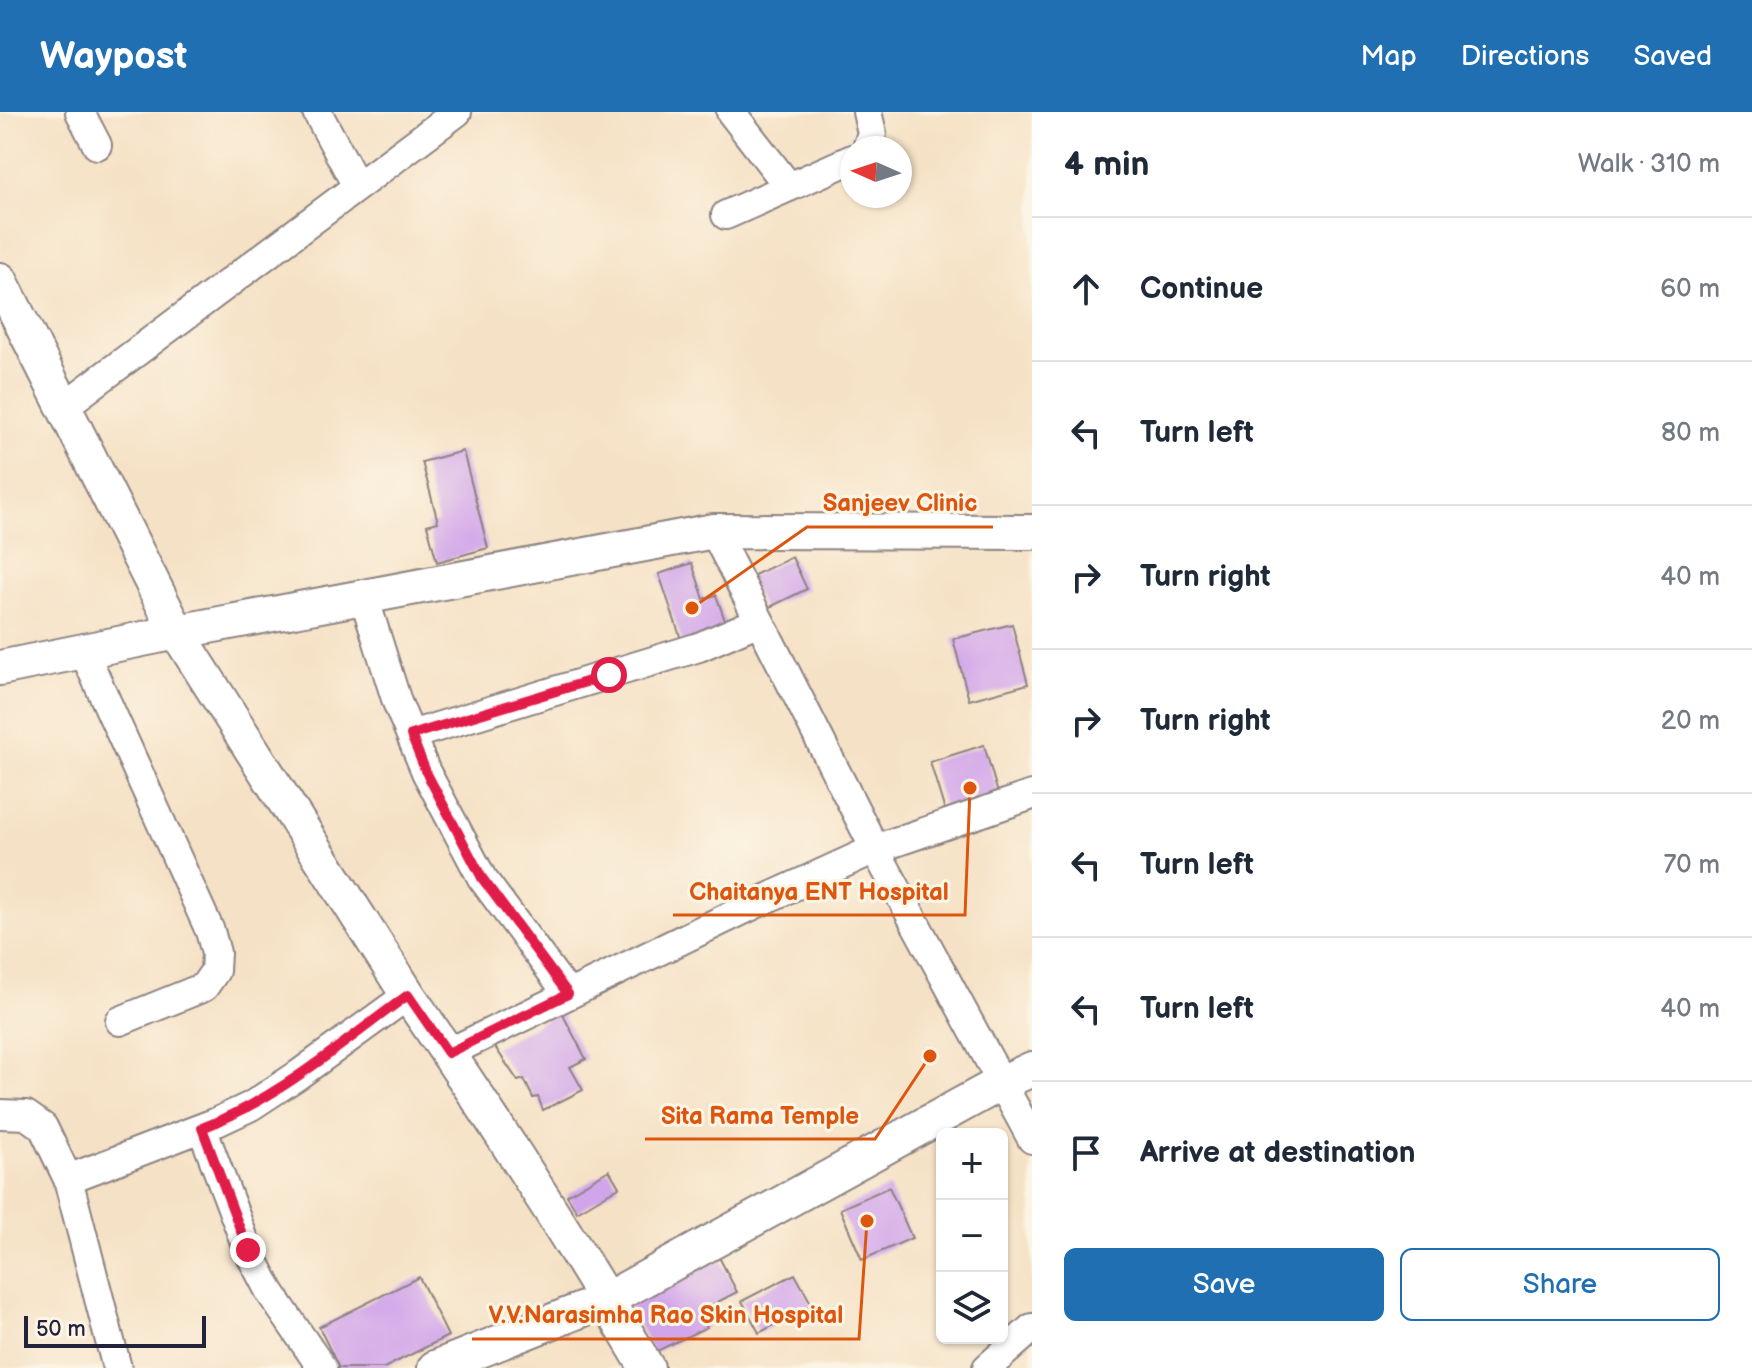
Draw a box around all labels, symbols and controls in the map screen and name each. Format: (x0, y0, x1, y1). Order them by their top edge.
text: Waypost (40, 34, 187, 79)
text: Map (1360, 40, 1417, 73)
text: Directions (1461, 40, 1589, 73)
text: Saved (1633, 40, 1712, 73)
north arrow (840, 136, 912, 208)
text: 4 min (1064, 144, 1150, 185)
text: Walk · 310 m (1578, 149, 1720, 180)
icon: ahead (1064, 267, 1108, 311)
text: Continue (1140, 271, 1263, 307)
text: 60 m (1660, 274, 1720, 305)
icon: left (1064, 411, 1108, 455)
text: Turn left (1140, 415, 1254, 451)
text: 80 m (1661, 418, 1720, 449)
callout: Sanjeev Clinic (807, 479, 993, 527)
text: Sanjeev Clinic (823, 489, 977, 518)
icon: right (1064, 555, 1108, 599)
text: Turn right (1140, 559, 1271, 595)
text: 40 m (1660, 562, 1720, 593)
route start (591, 657, 627, 693)
icon: right (1064, 699, 1108, 743)
text: Turn right (1140, 703, 1271, 739)
text: 20 m (1661, 706, 1720, 737)
icon: left (1064, 843, 1108, 887)
text: Turn left (1140, 847, 1254, 883)
text: 70 m (1663, 850, 1720, 881)
callout: Chaitanya ENT Hospital (673, 867, 965, 915)
text: Chaitanya ENT Hospital (689, 878, 949, 907)
icon: left (1064, 987, 1108, 1031)
text: Turn left (1140, 991, 1254, 1027)
text: 40 m (1660, 994, 1720, 1025)
callout: Sita Rama Temple (645, 1091, 875, 1139)
text: Sita Rama Temple (661, 1102, 859, 1131)
map controls (936, 1128, 1008, 1344)
button: + (936, 1128, 1008, 1200)
icon: arrive (1064, 1131, 1108, 1175)
text: Arrive at destination (1140, 1135, 1416, 1171)
button: − (936, 1200, 1008, 1272)
route end (230, 1232, 266, 1268)
button: Save (1064, 1248, 1384, 1321)
button: Share (1400, 1248, 1720, 1321)
button: layers (936, 1272, 1008, 1344)
callout: V.V.Narasimha Rao Skin Hospital (472, 1291, 859, 1339)
text: V.V.Narasimha Rao Skin Hospital (489, 1301, 843, 1330)
scale bar (24, 1312, 206, 1348)
text: 50 m (36, 1316, 86, 1343)

